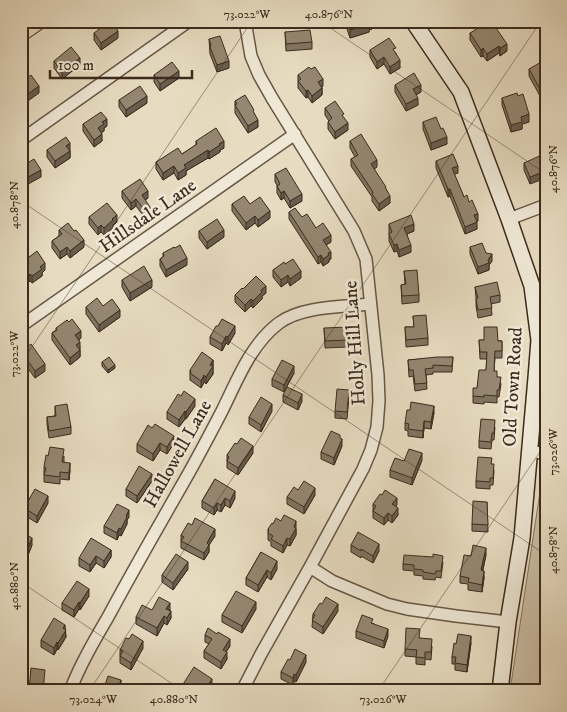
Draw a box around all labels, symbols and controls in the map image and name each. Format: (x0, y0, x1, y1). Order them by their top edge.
text: 73.022°W (224, 7, 271, 22)
text: 40.876°N (305, 7, 353, 22)
scale bar (50, 48, 192, 80)
text: 100 m (58, 56, 94, 75)
text: 40.876°N (546, 145, 561, 193)
street label: Hillsdale Lane (95, 174, 201, 258)
text: 40.878°N (7, 181, 22, 229)
street label: Holly Hill Lane (339, 280, 371, 406)
street label: Old Town Road (498, 326, 528, 447)
text: 73.022°W (7, 330, 22, 377)
street label: Hallowell Lane (139, 396, 217, 512)
text: 73.026°W (546, 427, 561, 476)
text: 40.878°N (546, 526, 561, 574)
text: 40.880°N (7, 562, 22, 610)
text: 73.024°W (69, 692, 118, 707)
text: 40.880°N (150, 692, 198, 707)
text: 73.026°W (359, 692, 408, 707)

